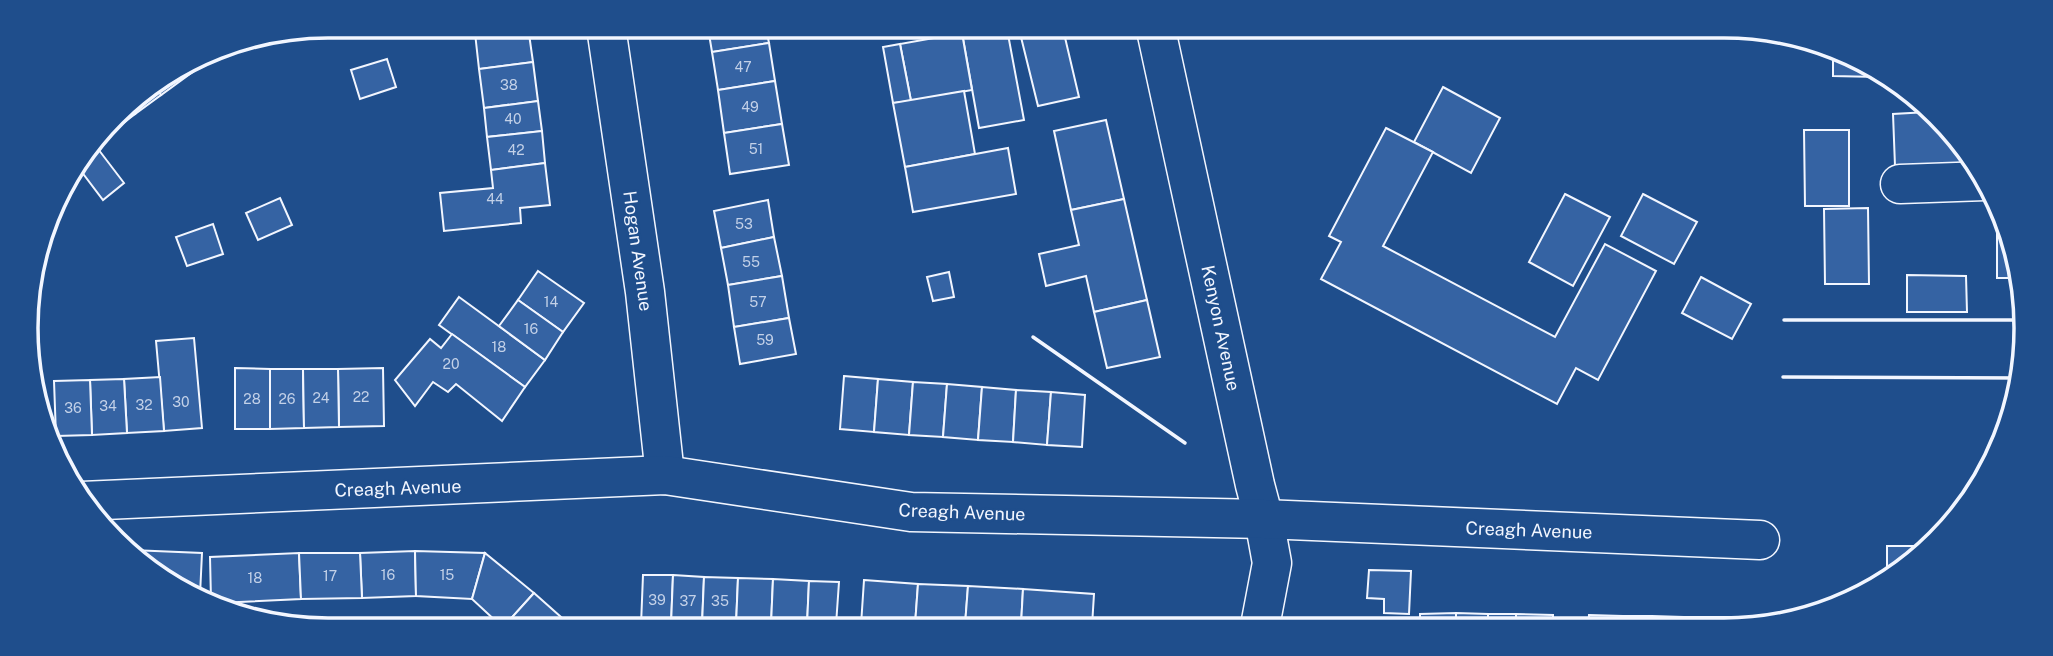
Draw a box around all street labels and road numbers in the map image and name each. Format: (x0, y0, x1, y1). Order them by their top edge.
street label: Hogan Avenue (619, 189, 657, 313)
street label: Kenyon Avenue (1197, 263, 1245, 393)
street label: Creagh Avenue (334, 475, 462, 501)
street label: Creagh Avenue (898, 499, 1026, 525)
street label: Creagh Avenue (1465, 517, 1593, 543)

